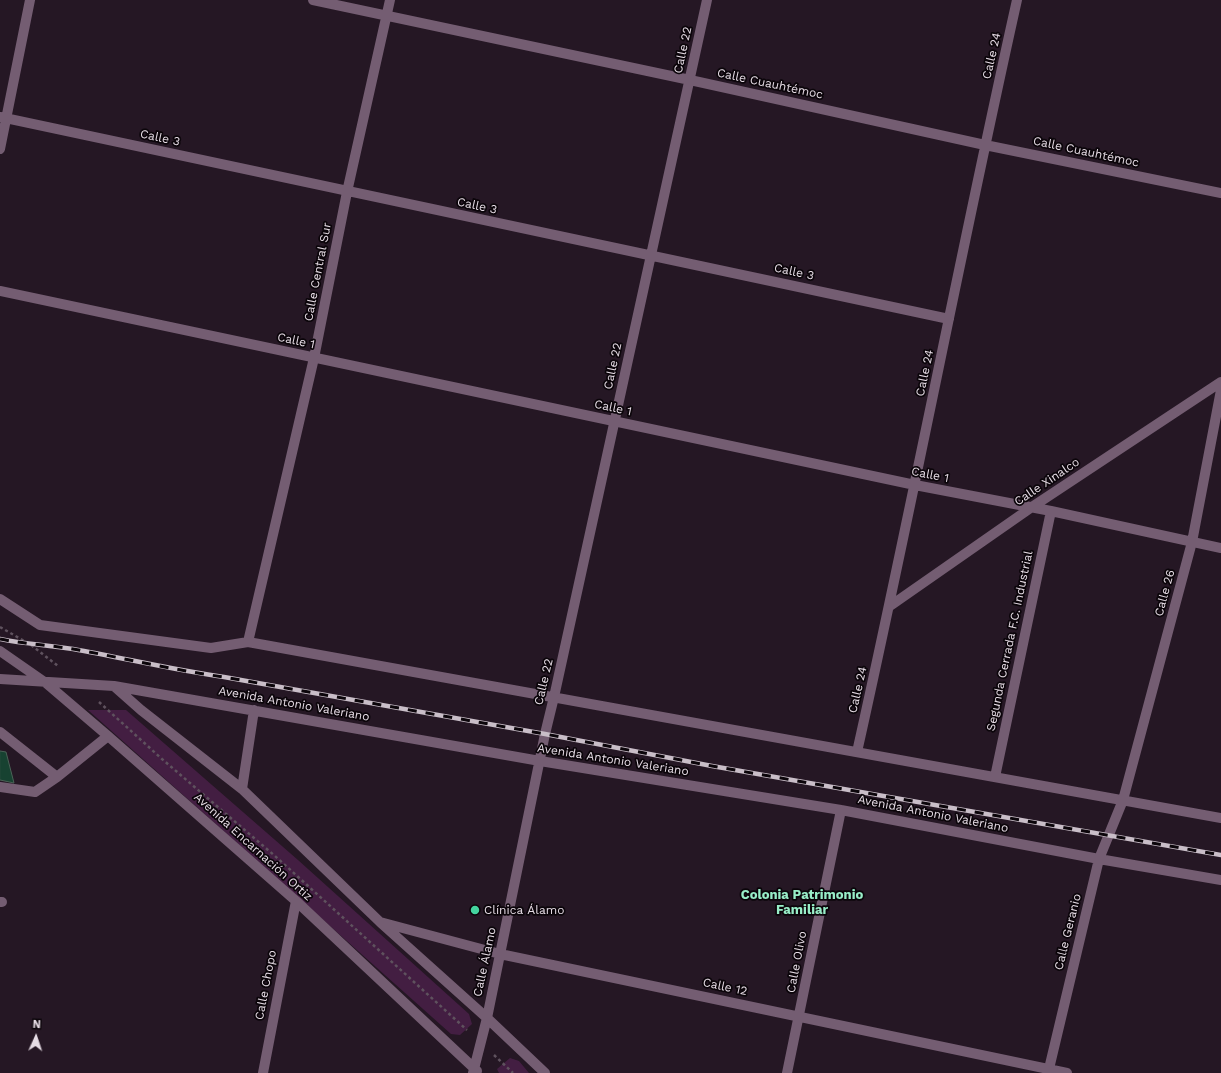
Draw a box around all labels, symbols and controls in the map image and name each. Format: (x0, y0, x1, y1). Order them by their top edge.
street label: Calle 22 (671, 25, 695, 75)
street label: Calle 24 (980, 31, 1004, 81)
street label: Calle Cuauhtémoc (716, 66, 824, 102)
street label: Calle 3 (139, 127, 181, 149)
street label: Calle Cuauhtémoc (1032, 134, 1140, 170)
street label: Calle 3 (456, 195, 498, 217)
street label: Calle Central Sur (301, 221, 335, 323)
street label: Calle 3 (773, 261, 815, 283)
street label: Calle 1 (276, 330, 316, 352)
street label: Calle 22 (601, 341, 625, 391)
street label: Calle 24 (913, 348, 937, 398)
street label: Calle 1 (593, 397, 633, 419)
street label: Calle Xinalco (1012, 455, 1082, 509)
street label: Calle 1 (910, 464, 950, 486)
street label: Segunda Cerrada F.C. Industrial (984, 549, 1036, 733)
street label: Calle 26 (1152, 568, 1178, 618)
street label: Calle 22 (532, 657, 556, 707)
street label: Calle 24 (846, 665, 870, 715)
street label: Avenida Antonio Valeriano (217, 684, 371, 724)
street label: Avenida Antonio Valeriano (536, 741, 690, 779)
street label: Avenida Encarnación Ortiz (191, 790, 315, 904)
street label: Avenida Antonio Valeriano (856, 792, 1010, 836)
district label: Colonia Patrimonio Familiar (741, 887, 863, 918)
street label: Calle Geranio (1052, 892, 1084, 972)
place label: Clínica Álamo (484, 903, 564, 917)
marker: Clínica Álamo (469, 904, 481, 916)
street label: Calle Álamo (471, 926, 499, 998)
street label: Calle Olivo (784, 930, 810, 994)
street label: Calle Chopo (252, 949, 280, 1021)
street label: Calle 12 (701, 975, 749, 999)
north arrow (16, 1017, 56, 1057)
text: N (32, 1018, 41, 1031)

